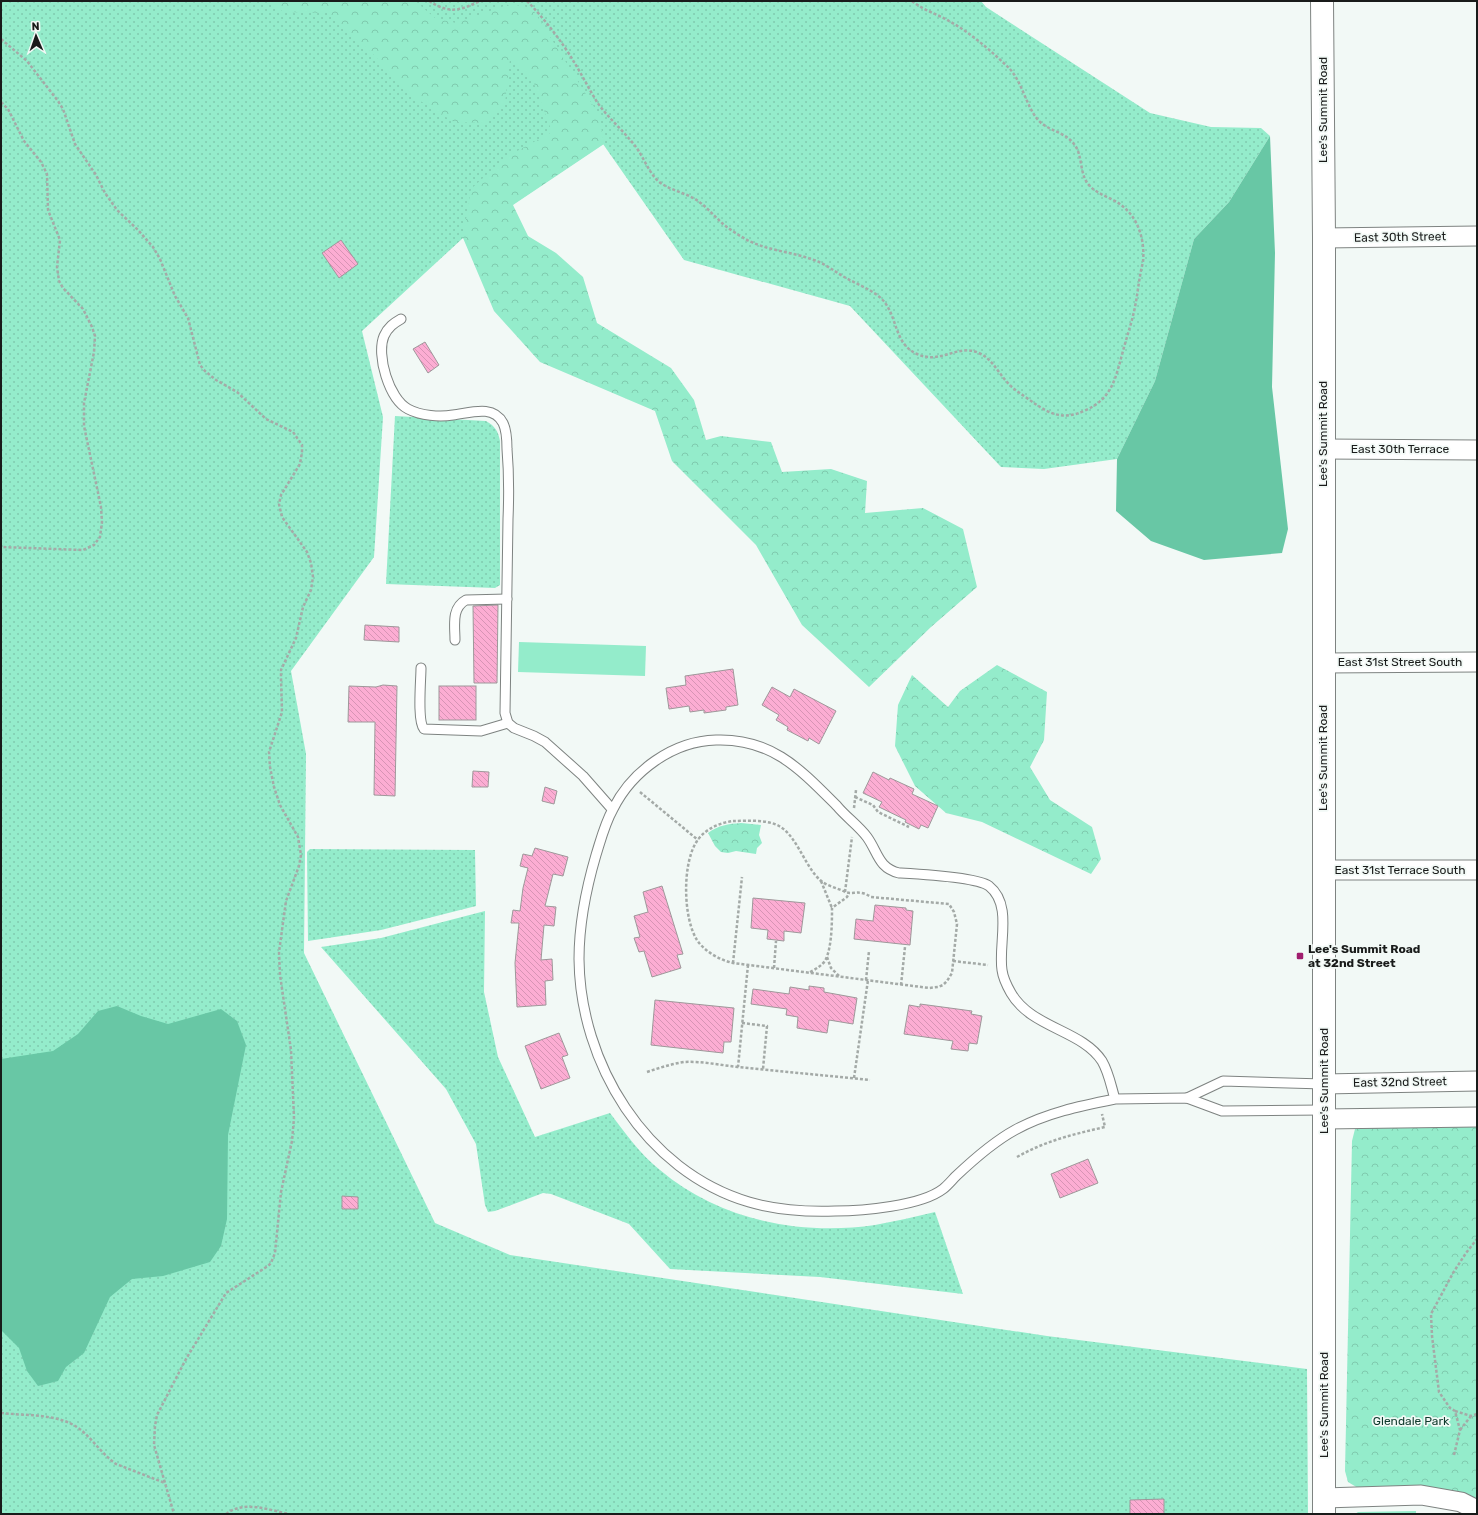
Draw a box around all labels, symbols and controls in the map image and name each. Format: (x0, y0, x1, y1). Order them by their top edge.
north arrow (16, 16, 56, 56)
text: N (31, 20, 40, 33)
street label: Lee's Summit Road (1316, 57, 1330, 163)
street label: East 30th Street (1354, 229, 1446, 245)
street label: Lee's Summit Road (1316, 381, 1330, 487)
street label: East 30th Terrace (1351, 442, 1450, 456)
street label: East 31st Street South (1338, 655, 1462, 669)
street label: Lee's Summit Road (1316, 705, 1330, 811)
street label: East 31st Terrace South (1334, 863, 1466, 877)
place label: Lee's Summit Road at 32nd Street (1308, 942, 1420, 970)
marker: Lee's Summit Road at 32nd Street (1295, 951, 1305, 961)
street label: Lee's Summit Road (1317, 1028, 1331, 1134)
street label: East 32nd Street (1353, 1074, 1447, 1090)
street label: Lee's Summit Road (1317, 1352, 1331, 1458)
park label: Glendale Park (1373, 1414, 1450, 1428)

